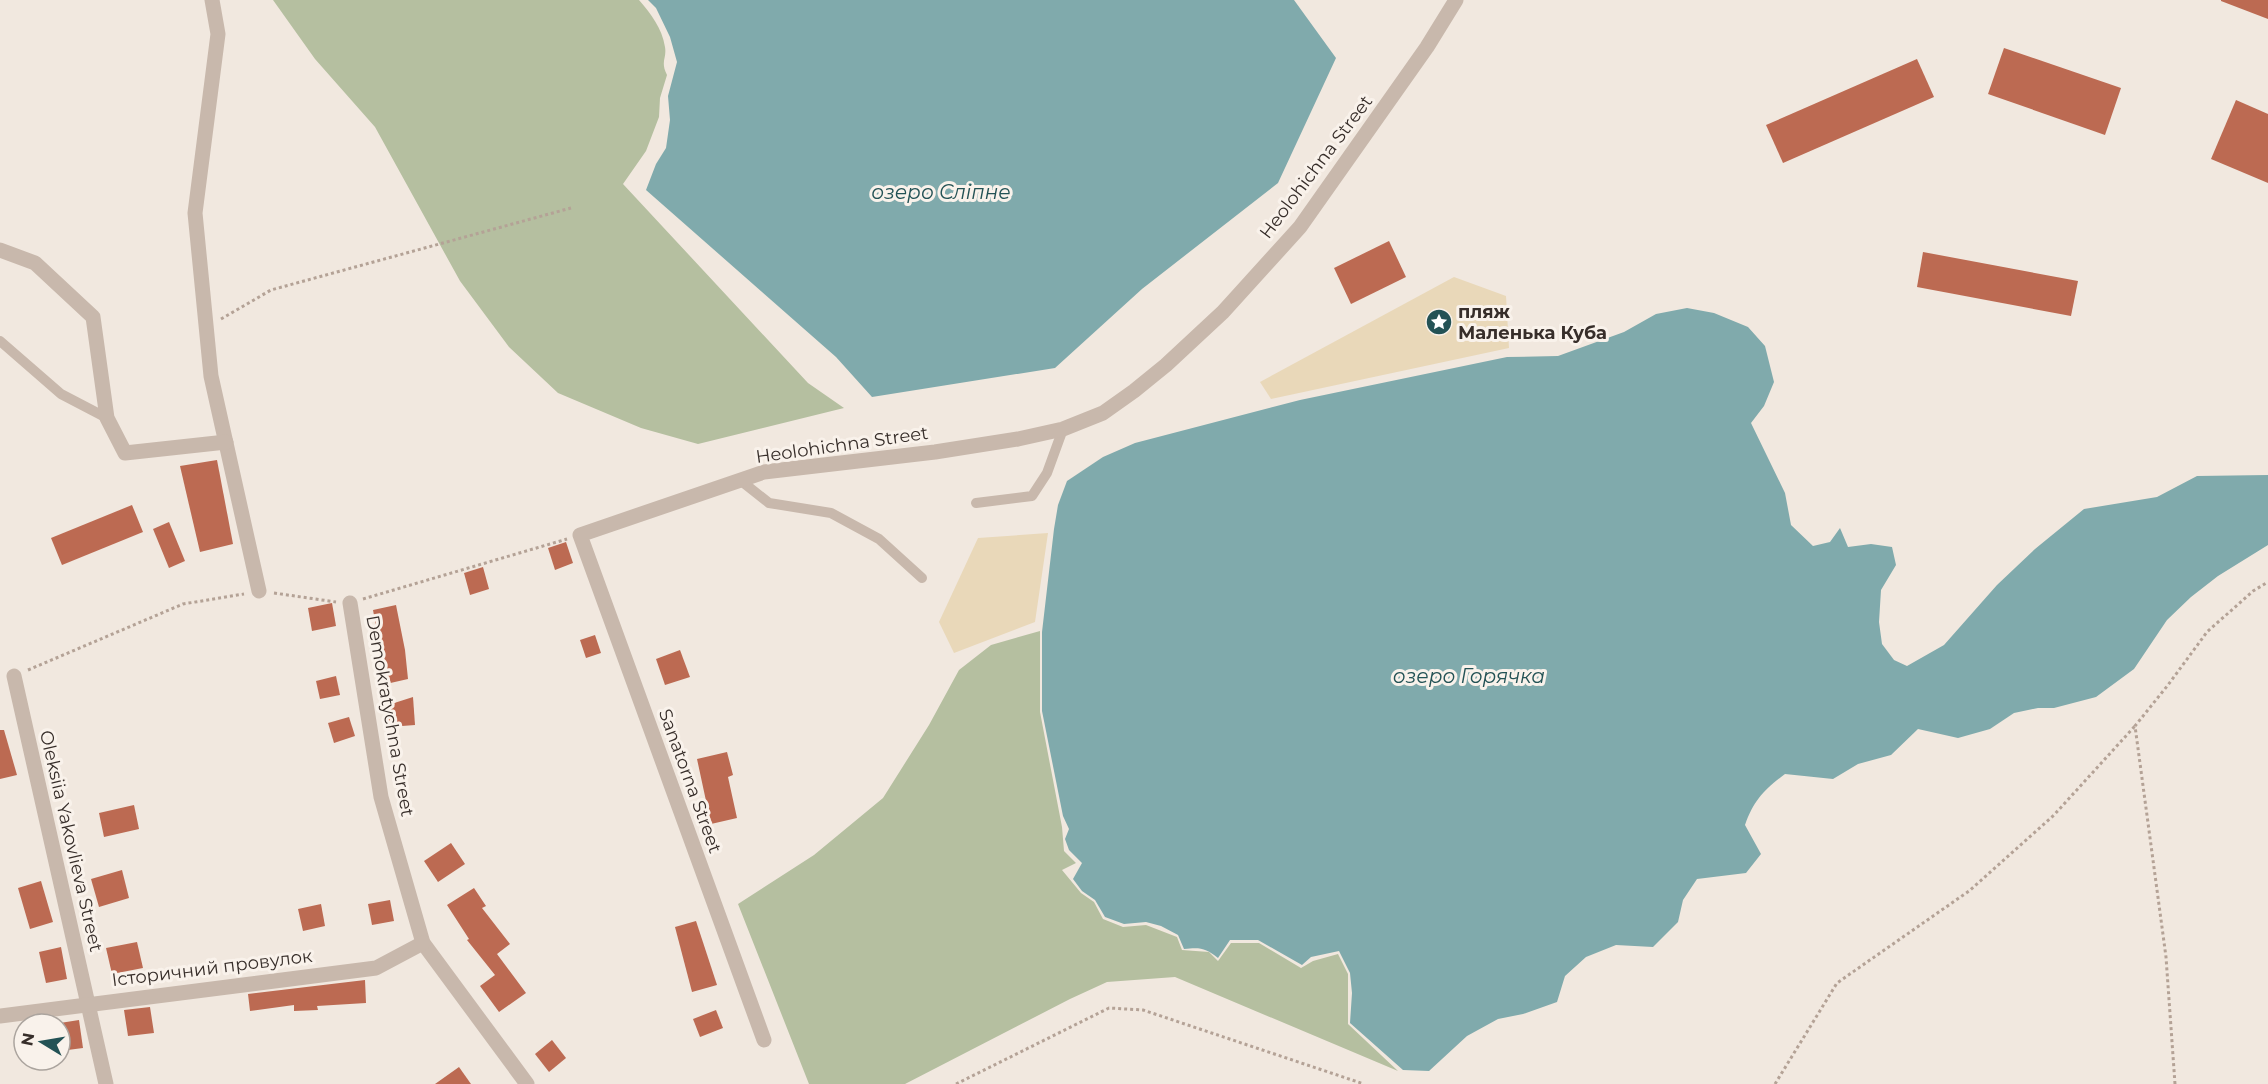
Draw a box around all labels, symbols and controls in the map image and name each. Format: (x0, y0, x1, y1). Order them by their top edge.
street label: Heolohichna Street (1255, 91, 1377, 243)
water label: озеро Сліпне (871, 180, 1011, 204)
place label: пляж Маленька Куба (1458, 301, 1607, 344)
place icon: пляж Маленька Куба (1424, 307, 1454, 337)
street label: Heolohichna Street (754, 422, 930, 468)
street label: Demokratychna Street (361, 614, 419, 818)
water label: озеро Горячка (1393, 664, 1545, 688)
street label: Sanatorna Street (654, 706, 726, 856)
street label: Oleksiia Yakovlieva Street (35, 728, 107, 954)
street label: Історичний провулок (110, 945, 314, 991)
north arrow (12, 1012, 72, 1072)
text: N (17, 1031, 38, 1047)

